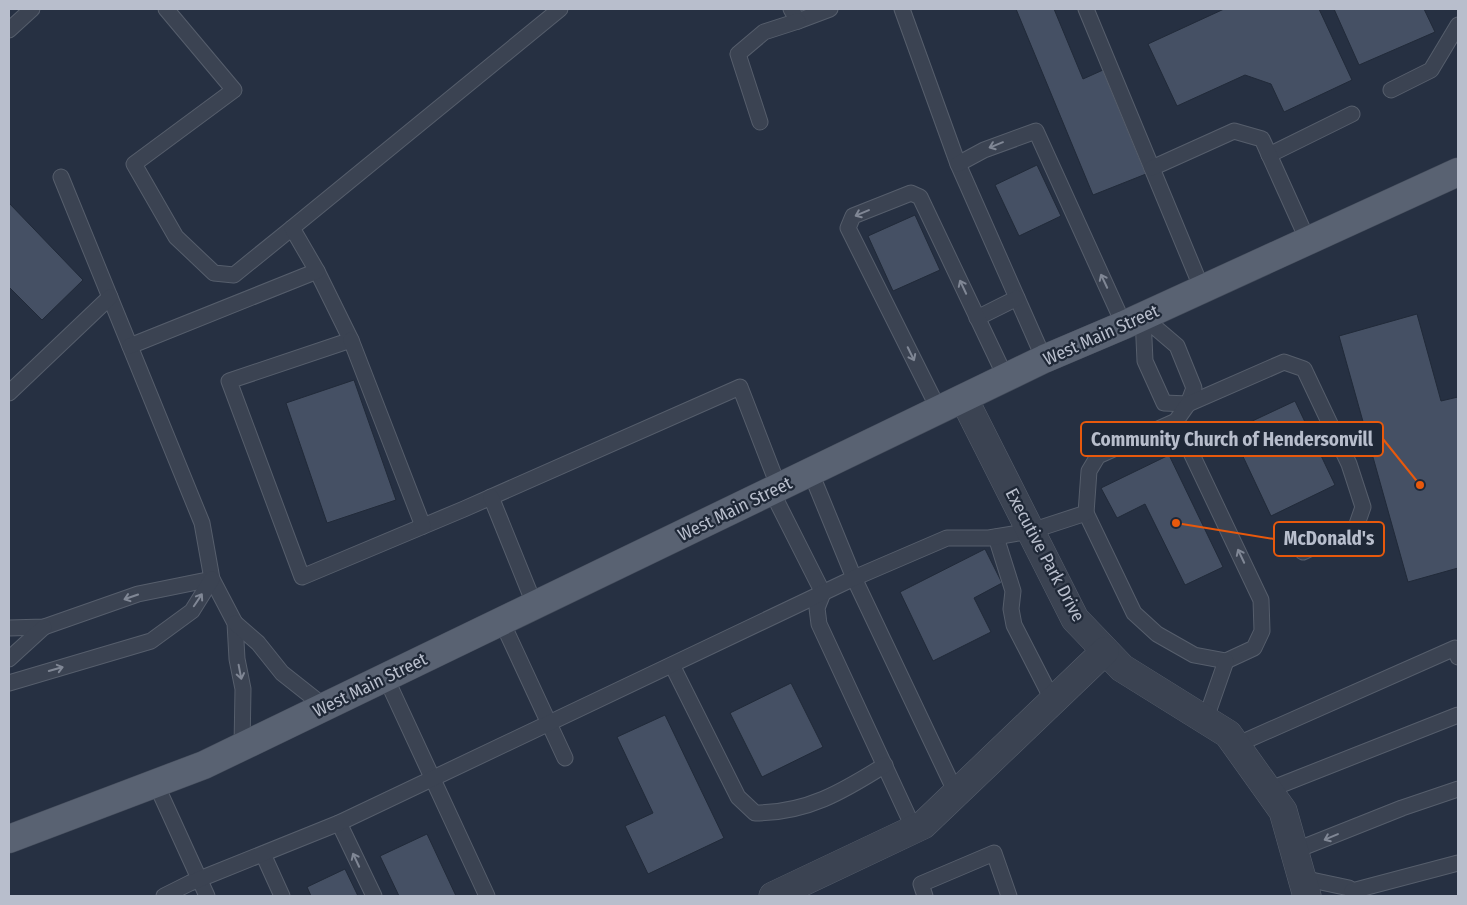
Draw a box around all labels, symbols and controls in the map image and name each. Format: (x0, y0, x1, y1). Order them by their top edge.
one-way arrow (989, 141, 1004, 151)
one-way arrow (855, 209, 870, 218)
one-way arrow (1099, 274, 1108, 289)
one-way arrow (957, 280, 967, 295)
street label: West Main Street (1040, 300, 1162, 370)
one-way arrow (907, 346, 916, 361)
callout: Community Church of Hendersonvill (1081, 422, 1383, 456)
text: Community Church of Hendersonvill (1091, 428, 1374, 451)
street label: West Main Street (674, 472, 796, 546)
street label: Executive Park Drive (1001, 485, 1089, 626)
callout: McDonald's (1274, 522, 1384, 556)
text: McDonald's (1284, 527, 1375, 550)
one-way arrow (1235, 549, 1245, 564)
one-way arrow (123, 593, 139, 602)
one-way arrow (193, 594, 203, 608)
street label: West Main Street (309, 648, 431, 722)
one-way arrow (235, 663, 245, 679)
one-way arrow (47, 664, 63, 674)
one-way arrow (1324, 833, 1339, 843)
one-way arrow (351, 853, 361, 868)

